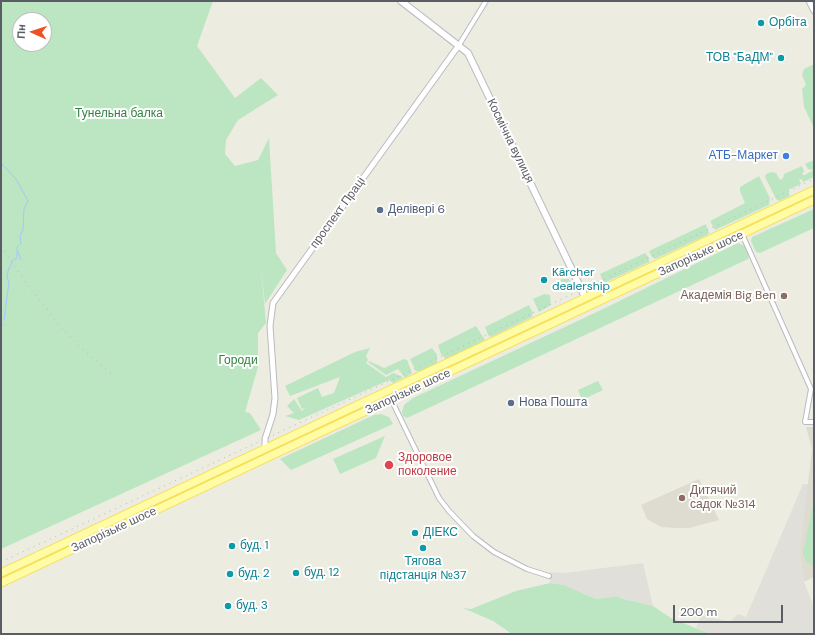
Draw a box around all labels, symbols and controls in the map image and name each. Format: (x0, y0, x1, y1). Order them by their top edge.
north arrow (12, 12, 52, 52)
place label: Орбіта (769, 16, 807, 30)
marker: Орбіта (756, 18, 766, 28)
text: Пн (14, 24, 28, 39)
place label: ТОВ "БаДМ" (706, 51, 773, 65)
marker: ТОВ "БаДМ" (776, 53, 786, 63)
street label: Космічна вулиця (483, 96, 537, 186)
park label: Тунельна балка (75, 107, 163, 121)
place label: АТБ-Маркет (709, 149, 778, 163)
marker: АТБ-Маркет (781, 151, 791, 161)
street label: проспект Праці (307, 175, 369, 251)
place label: Делівері 6 (388, 203, 445, 217)
marker: Делівері 6 (375, 205, 385, 215)
street label: Запорізьке шосе (656, 228, 746, 280)
place label: Kärcher dealership (552, 266, 610, 294)
marker: Kärcher dealership (539, 275, 549, 285)
place label: Академія Big Ben (681, 289, 776, 303)
marker: Академія Big Ben (779, 291, 789, 301)
park label: Городи (218, 354, 258, 368)
street label: Запорізьке шосе (363, 366, 453, 418)
place label: Нова Пошта (519, 396, 587, 410)
marker: Нова Пошта (506, 398, 516, 408)
place label: Здоровое поколение (398, 451, 457, 479)
marker: Здоровое поколение (383, 459, 395, 471)
place label: Дитячий садок №314 (690, 484, 756, 512)
marker: Дитячий садок №314 (677, 493, 687, 503)
street label: Запорізьке шосе (69, 504, 159, 556)
place label: ДІЕКС (423, 526, 458, 540)
marker: ДІЕКС (410, 528, 420, 538)
place label: буд. 1 (240, 539, 269, 553)
marker: буд. 1 (227, 541, 237, 551)
marker: Тягова пiдстанцiя №37 (418, 543, 428, 553)
place label: Тягова пiдстанцiя №37 (380, 555, 466, 583)
place label: буд. 12 (304, 566, 339, 580)
place label: буд. 2 (238, 567, 270, 581)
marker: буд. 12 (291, 568, 301, 578)
marker: буд. 2 (225, 569, 235, 579)
scale bar (675, 597, 785, 623)
place label: буд. 3 (236, 599, 268, 613)
marker: буд. 3 (223, 601, 233, 611)
text: 200 m (680, 604, 717, 620)

